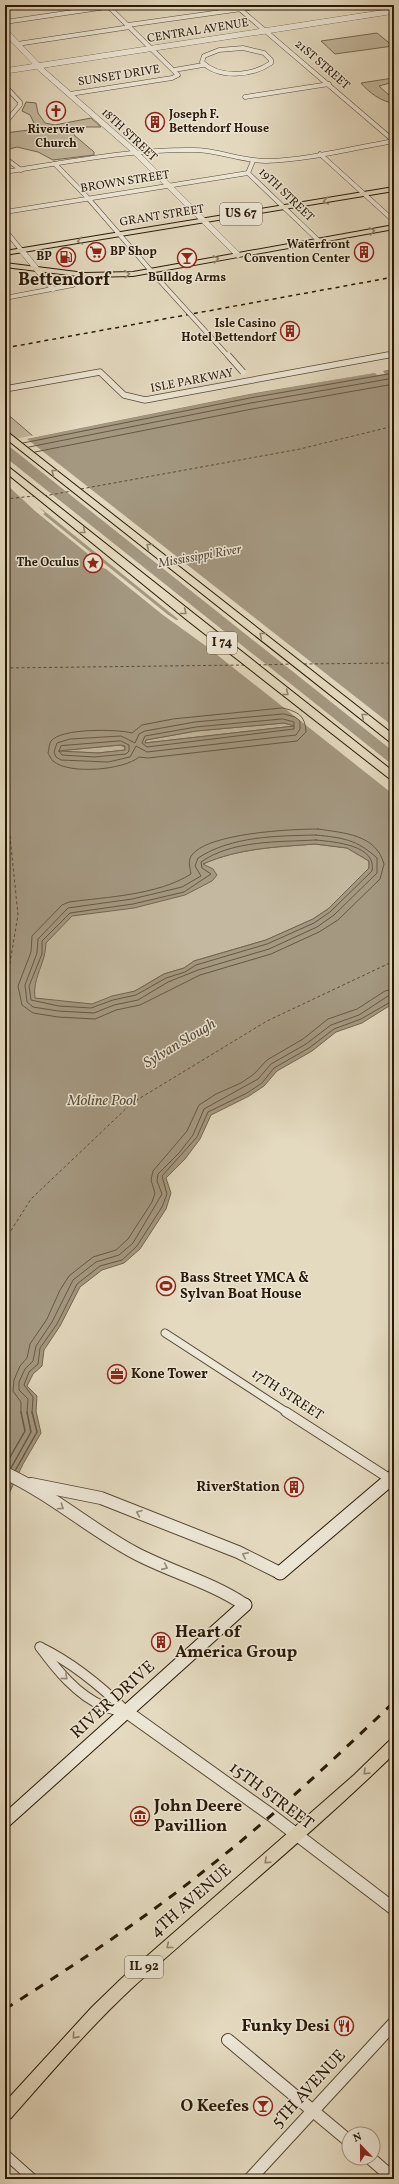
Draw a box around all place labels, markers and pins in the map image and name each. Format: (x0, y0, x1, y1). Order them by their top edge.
church icon: Riverview Church (45, 100, 67, 122)
place label: Joseph F. Bettendorf House (168, 107, 269, 137)
building icon: Joseph F. Bettendorf House (144, 111, 166, 133)
place label: Riverview Church (27, 122, 85, 152)
place label: Waterfront Convention Center (244, 237, 350, 267)
supermarket icon: BP Shop (85, 241, 107, 263)
building icon: Waterfront Convention Center (353, 241, 375, 263)
place label: BP Shop (110, 244, 157, 260)
fuel station icon: BP (55, 246, 77, 268)
bar icon: Bulldog Arms (176, 247, 198, 269)
place label: BP (36, 249, 52, 265)
place label: Bulldog Arms (148, 270, 226, 286)
place label: Isle Casino Hotel Bettendorf (181, 316, 277, 346)
building icon: Isle Casino Hotel Bettendorf (279, 320, 301, 342)
place icon: The Oculus (82, 552, 104, 574)
place label: The Oculus (16, 555, 79, 571)
place label: Bass Street YMCA & Sylvan Boat House (180, 1269, 309, 1304)
sports icon: Bass Street YMCA & Sylvan Boat House (155, 1275, 177, 1297)
office icon: Kone Tower (106, 1363, 128, 1385)
place label: Kone Tower (131, 1365, 208, 1384)
building icon: RiverStation (283, 1476, 305, 1498)
place label: RiverStation (196, 1478, 280, 1497)
place label: Heart of America Group (175, 1621, 298, 1664)
building icon: Heart of America Group (150, 1631, 172, 1653)
place label: John Deere Pavillion (153, 1795, 242, 1838)
museum icon: John Deere Pavillion (129, 1805, 151, 1827)
place label: Funky Desi (241, 2015, 330, 2038)
restaurant icon: Funky Desi (333, 2015, 355, 2037)
place label: O Keefes (181, 2095, 249, 2118)
bar icon: O Keefes (252, 2095, 274, 2117)

